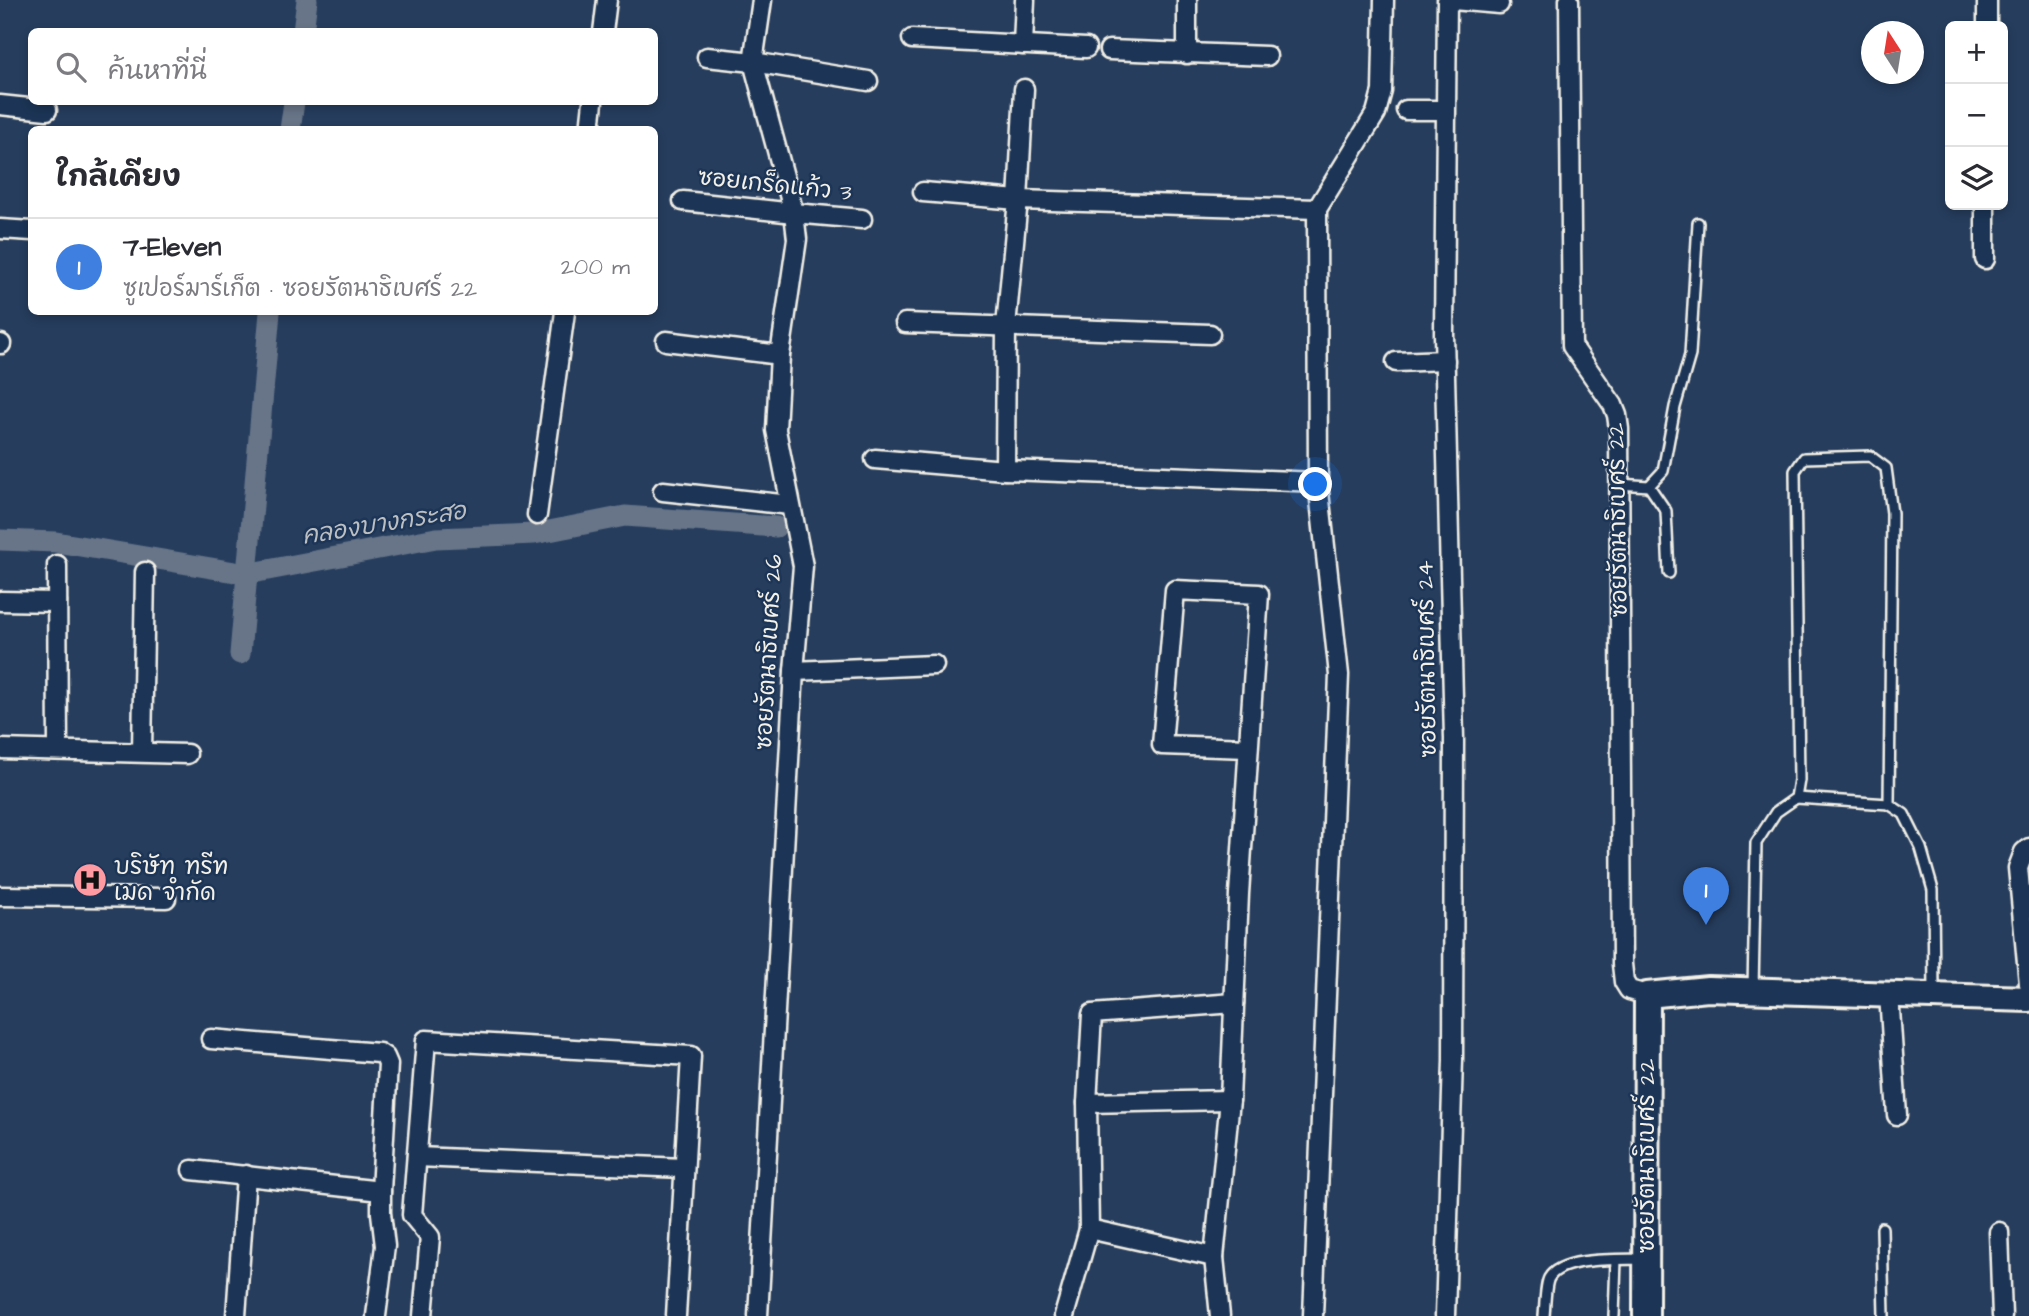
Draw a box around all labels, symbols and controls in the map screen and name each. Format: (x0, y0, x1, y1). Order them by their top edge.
north arrow (1861, 21, 1924, 84)
map controls (1945, 21, 2008, 210)
button: + (1945, 21, 2008, 84)
search box (28, 28, 658, 105)
icon: search (52, 48, 90, 86)
text: ค้นหาที่นี่ (108, 53, 207, 89)
button: − (1945, 84, 2008, 147)
button: layers (1945, 147, 2008, 210)
text: ใกล้เคียง (56, 156, 181, 198)
street label: ซอยเกร็ดแก้ว 3 (697, 161, 854, 209)
text: 7-Eleven (123, 229, 221, 265)
text: 1 (78, 251, 80, 283)
text: 200 m (561, 251, 630, 283)
text: ซูเปอร์มาร์เก็ต · ซอยรัตนาธิเบศร์ 22 (123, 273, 477, 305)
street label: ซอยรัตนาธิเบศร์ 22 (1599, 422, 1636, 618)
your location (1298, 467, 1332, 501)
water label: คลองบางกระสอ (300, 494, 470, 554)
street label: ซอยรัตนาธิเบศร์ 26 (747, 553, 790, 751)
street label: ซอยรัตนาธิเบศร์ 24 (1408, 560, 1445, 758)
place label: บริษัท ทรีท เมด จำกัด (114, 851, 229, 909)
hospital icon: บริษัท ทรีท เมด จำกัด (71, 861, 109, 899)
pin: 1 (1683, 867, 1729, 925)
street label: ซอยรัตนาธิเบศร์ 22 (1630, 1059, 1663, 1253)

